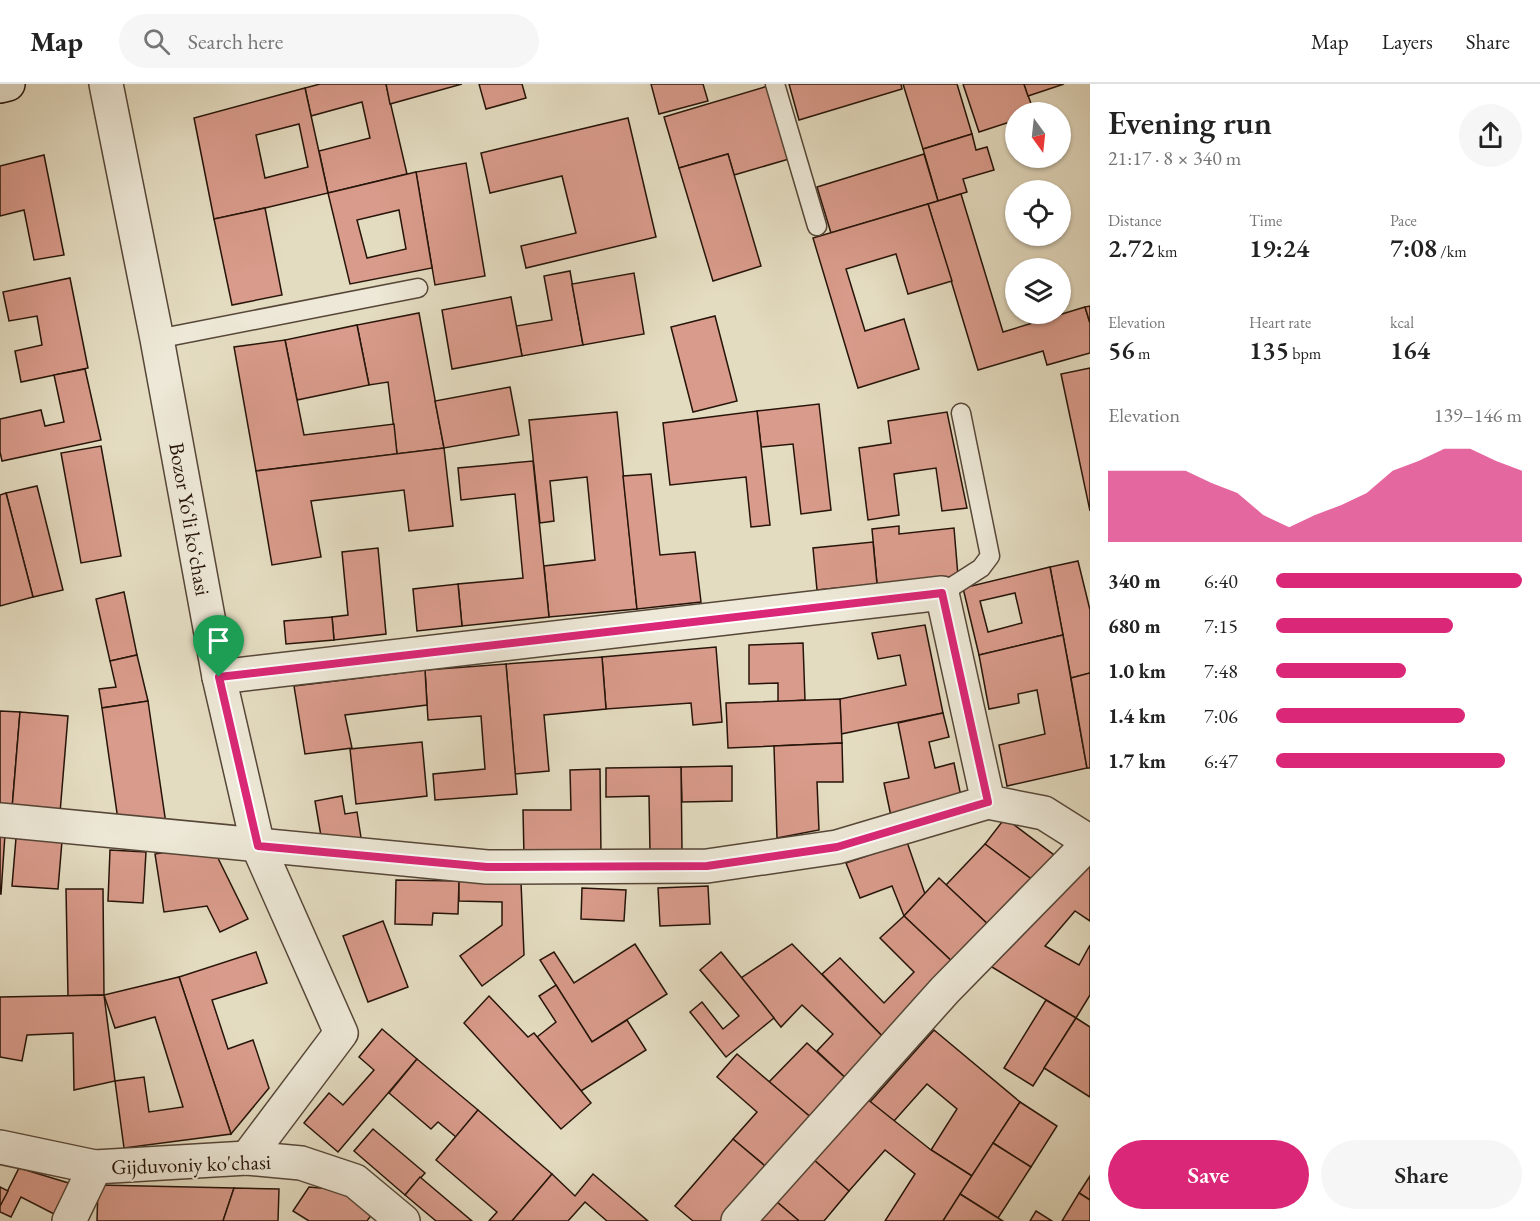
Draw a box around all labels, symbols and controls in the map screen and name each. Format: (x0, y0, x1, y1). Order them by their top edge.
search box (119, 14, 539, 68)
text: Map (30, 23, 83, 59)
icon: search (140, 25, 173, 58)
text: Search here (188, 27, 283, 56)
text: Map (1311, 28, 1349, 55)
text: Layers (1382, 28, 1433, 55)
text: Share (1466, 28, 1510, 55)
text: Evening run (1108, 101, 1272, 144)
north arrow (1005, 102, 1071, 168)
map controls (1005, 102, 1071, 324)
button: share (1459, 104, 1522, 167)
text: 21:17 · 8 × 340 m (1108, 145, 1241, 171)
button: locate (1005, 180, 1071, 246)
text: Distance (1108, 210, 1161, 231)
text: Time (1249, 210, 1282, 231)
text: Pace (1390, 210, 1417, 231)
text: 2.72 (1108, 231, 1154, 265)
text: 19:24 (1249, 231, 1309, 265)
text: 7:08 (1390, 231, 1437, 265)
text: km (1154, 241, 1177, 262)
text: /km (1437, 241, 1467, 262)
button: layers (1005, 258, 1071, 324)
text: Elevation (1108, 312, 1166, 333)
text: Heart rate (1249, 312, 1311, 333)
text: kcal (1390, 312, 1414, 333)
text: 56 (1108, 333, 1135, 367)
text: 135 (1249, 333, 1289, 367)
text: 164 (1390, 333, 1430, 367)
text: m (1135, 343, 1150, 364)
text: bpm (1289, 343, 1321, 364)
text: Elevation (1108, 402, 1180, 428)
text: 139–146 m (1434, 402, 1522, 428)
street label: Bozor Yoʻli koʻchasi (163, 440, 217, 598)
text: 340 m (1108, 568, 1161, 594)
text: 6:40 (1204, 568, 1238, 594)
text: 680 m (1108, 613, 1161, 639)
text: 7:15 (1204, 613, 1238, 639)
pin (193, 615, 244, 677)
icon: arrive (202, 624, 235, 657)
text: 1.0 km (1108, 658, 1166, 684)
text: 7:48 (1204, 658, 1238, 684)
text: 1.4 km (1108, 703, 1166, 729)
text: 7:06 (1204, 703, 1238, 729)
text: 1.7 km (1108, 748, 1166, 774)
text: 6:47 (1204, 748, 1238, 774)
button: Save (1108, 1140, 1309, 1209)
button: Share (1321, 1140, 1522, 1209)
street label: Gijduvoniy ko'chasi (111, 1148, 271, 1180)

